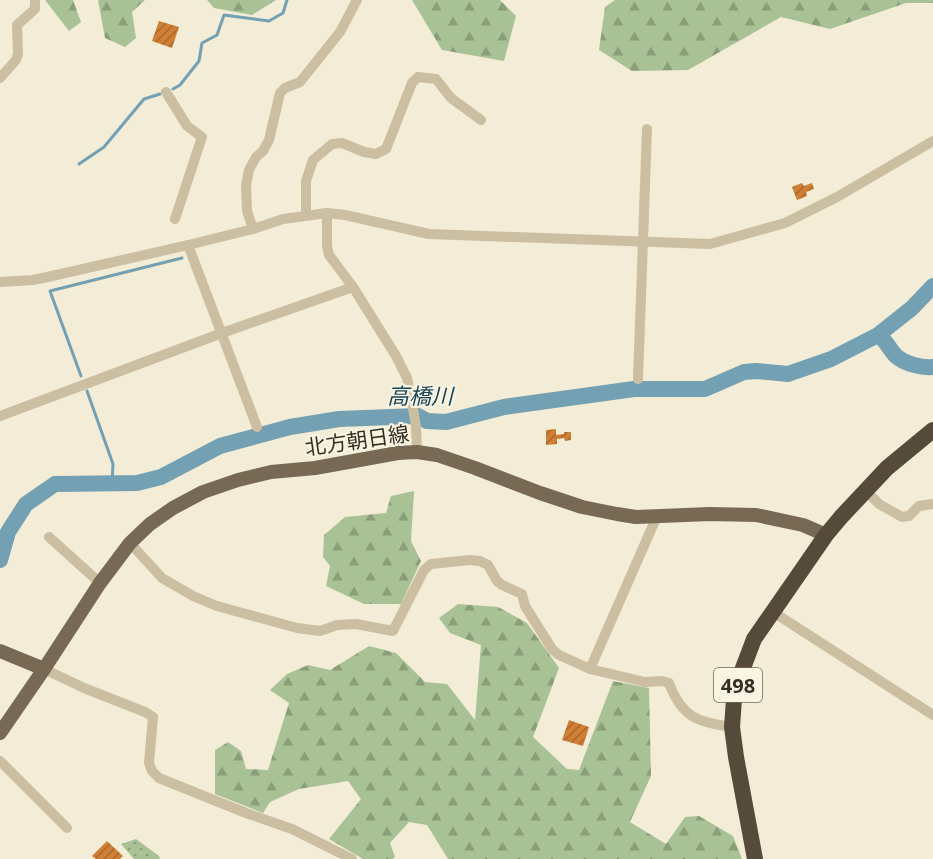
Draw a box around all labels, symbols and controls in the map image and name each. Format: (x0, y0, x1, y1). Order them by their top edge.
water label: 高橋川 (387, 380, 455, 410)
street label: 北方朝日線 (303, 419, 411, 461)
road number: 498 (714, 668, 762, 702)

